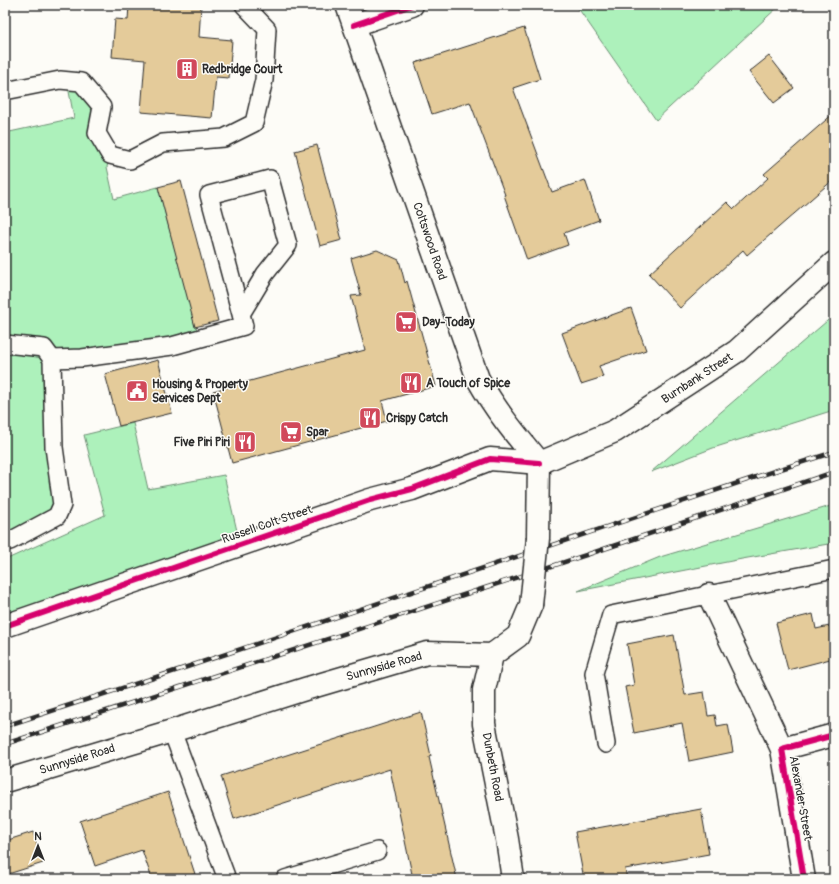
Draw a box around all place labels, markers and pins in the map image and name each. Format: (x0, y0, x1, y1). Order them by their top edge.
building icon: Redbridge Court (174, 56, 200, 82)
place label: Redbridge Court (202, 62, 284, 77)
supermarket icon: Day-Today (393, 309, 419, 335)
place label: Day-Today (422, 315, 475, 330)
restaurant icon: A Touch of Spice (398, 370, 424, 396)
place label: A Touch of Spice (426, 376, 511, 391)
place label: Housing & Property Services Dept (152, 377, 249, 406)
public building icon: Housing & Property Services Dept (124, 378, 150, 404)
restaurant icon: Crispy Catch (357, 405, 383, 431)
place label: Crispy Catch (386, 411, 448, 426)
supermarket icon: Spar (278, 419, 304, 445)
place label: Spar (306, 425, 329, 440)
restaurant icon: Five Piri Piri (232, 429, 258, 455)
place label: Five Piri Piri (173, 435, 230, 450)

